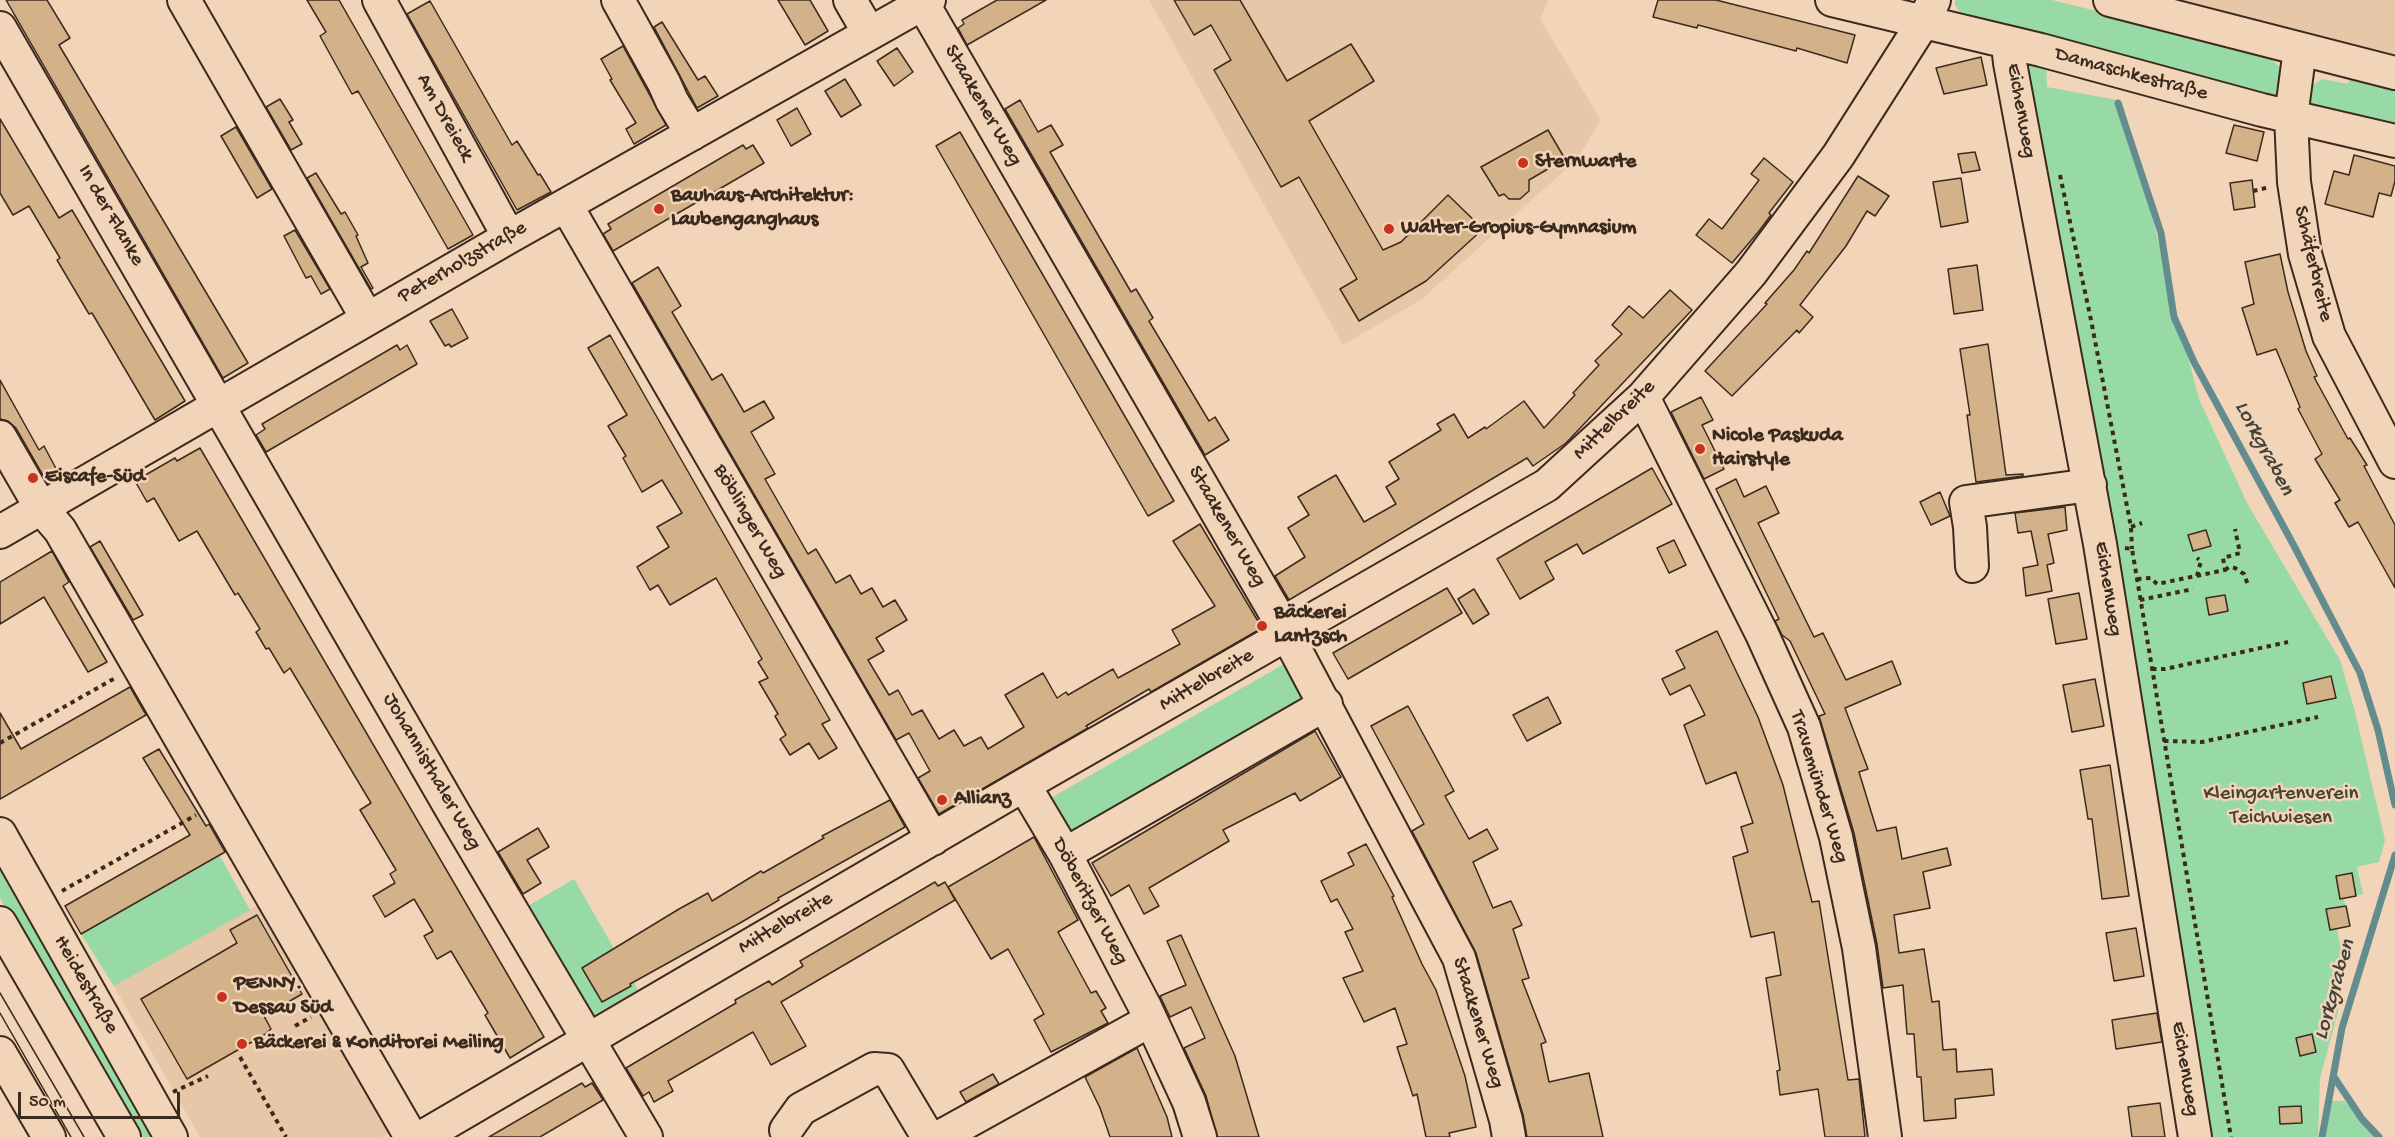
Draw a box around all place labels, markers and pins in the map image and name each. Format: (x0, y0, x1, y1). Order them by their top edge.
place label: Sternwarte (1535, 150, 1636, 176)
marker: Sternwarte (1516, 156, 1530, 170)
place label: Bauhaus-Architektur: Laubenganghaus (671, 184, 854, 234)
marker: Bauhaus-Architektur: Laubenganghaus (652, 202, 666, 216)
place label: Walter-Gropius-Gymnasium (1401, 216, 1636, 242)
marker: Walter-Gropius-Gymnasium (1382, 222, 1396, 236)
place label: Nicole Paskuda Hairstyle (1712, 424, 1843, 474)
marker: Nicole Paskuda Hairstyle (1693, 442, 1707, 456)
place label: Eiscafe-Süd (45, 465, 145, 491)
marker: Eiscafe-Süd (26, 471, 40, 485)
place label: Bäckerei Lantzsch (1274, 601, 1347, 651)
marker: Bäckerei Lantzsch (1255, 619, 1269, 633)
place label: Allianz (954, 787, 1011, 813)
marker: Allianz (935, 793, 949, 807)
place label: PENNY. Dessau Süd (234, 972, 332, 1022)
marker: PENNY. Dessau Süd (215, 990, 229, 1004)
place label: Bäckerei & Konditorei Meiling (254, 1031, 504, 1057)
marker: Bäckerei & Konditorei Meiling (235, 1037, 249, 1051)

